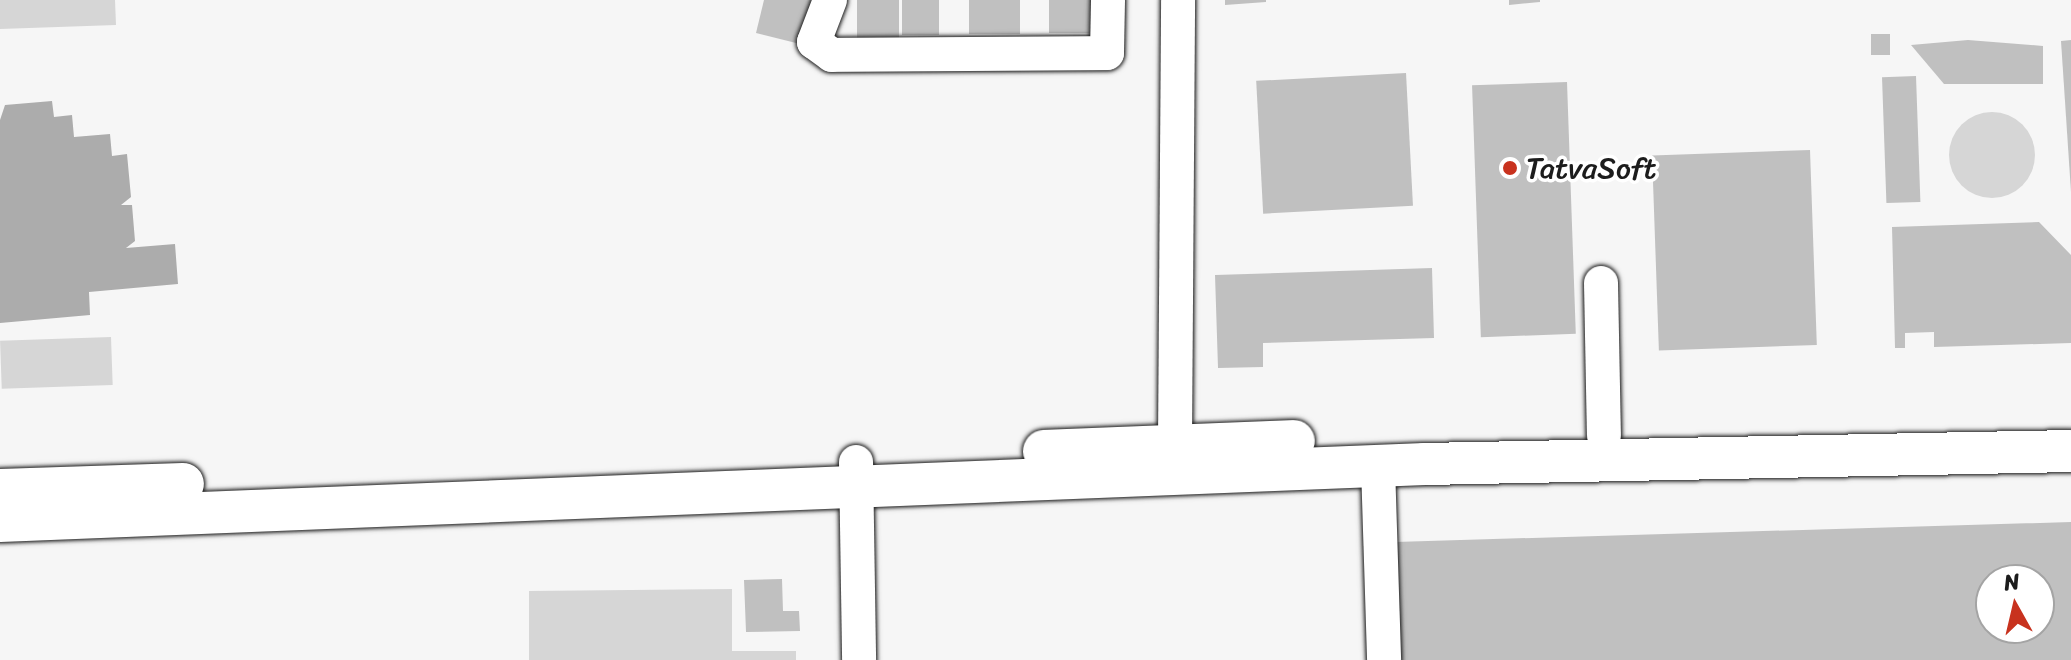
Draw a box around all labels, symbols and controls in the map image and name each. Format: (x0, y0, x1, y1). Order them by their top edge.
place label: TatvaSoft (1526, 150, 1656, 186)
marker: TatvaSoft (1501, 159, 1519, 177)
text: N (2002, 561, 2022, 602)
north arrow (1975, 564, 2055, 644)

